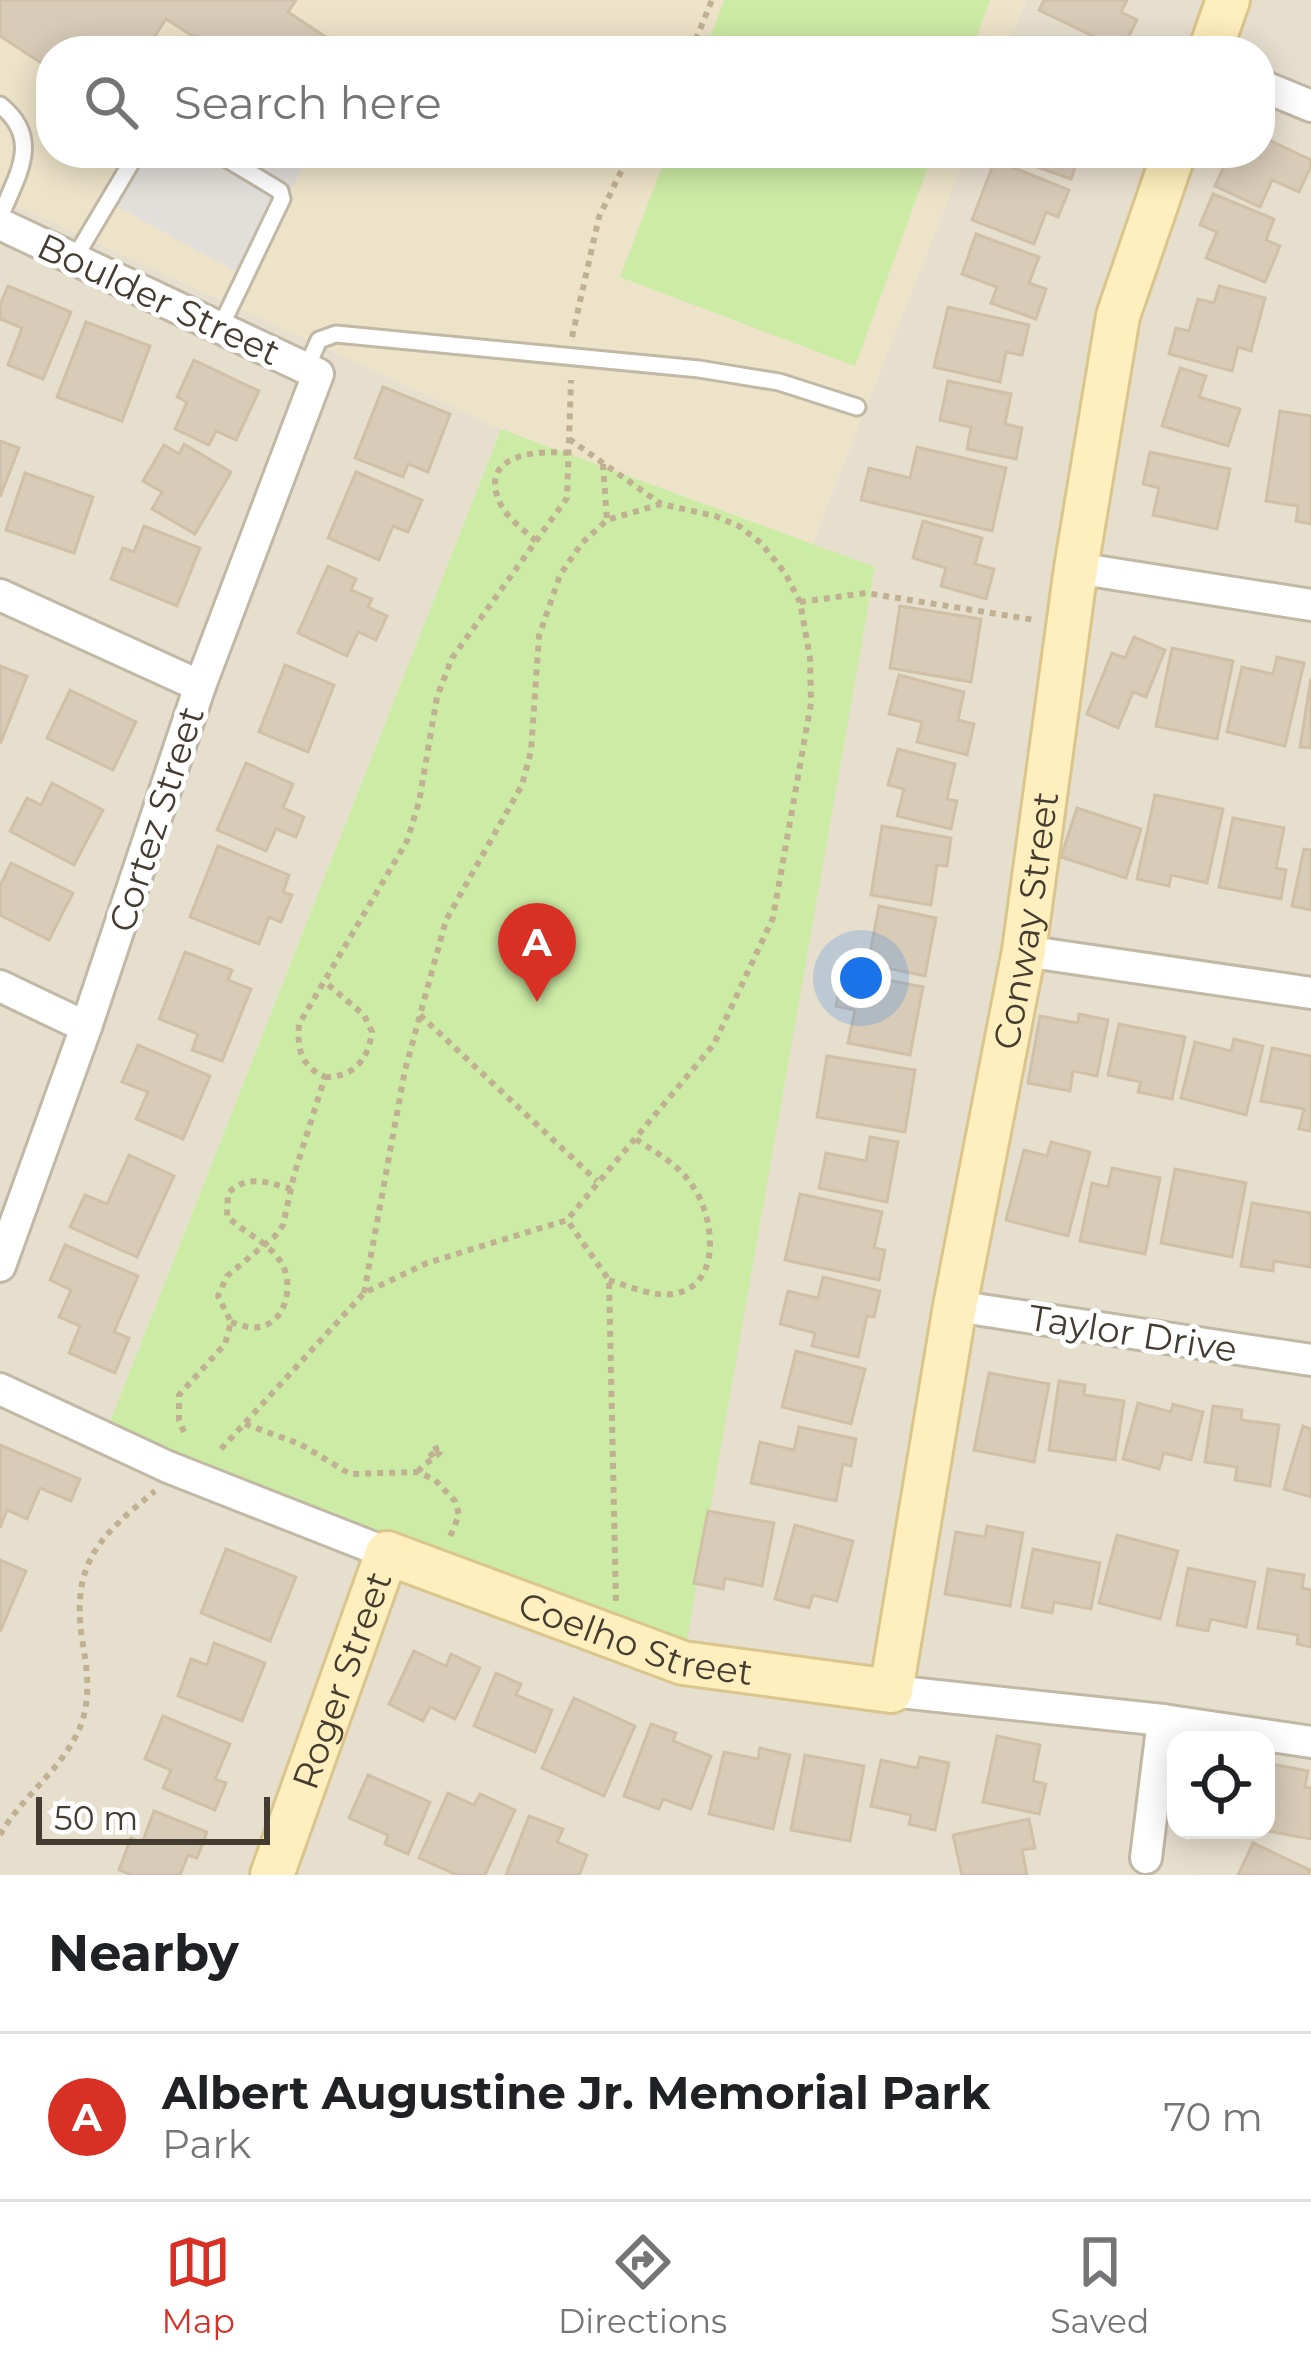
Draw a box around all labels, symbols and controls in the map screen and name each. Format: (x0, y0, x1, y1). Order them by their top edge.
search box (36, 36, 1275, 168)
icon: search (78, 69, 144, 135)
text: Search here (174, 75, 442, 130)
street label: Boulder Street (31, 224, 287, 374)
street label: Cortez Street (99, 701, 213, 937)
street label: Conway Street (983, 789, 1067, 1053)
pin: A (498, 903, 576, 1002)
your location (831, 948, 891, 1008)
street label: Taylor Drive (1026, 1295, 1240, 1371)
street label: Roger Street (283, 1565, 401, 1795)
street label: Coelho Street (513, 1582, 756, 1694)
map controls (1167, 1731, 1275, 1839)
button: locate (1167, 1731, 1275, 1839)
scale bar (36, 1791, 270, 1844)
text: 50 m (54, 1798, 138, 1838)
text: Nearby (48, 1922, 239, 1984)
text: Albert Augustine Jr. Memorial Park (162, 2065, 990, 2120)
text: A (72, 2093, 102, 2141)
text: 70 m (1163, 2093, 1263, 2141)
text: Park (162, 2120, 251, 2168)
tab: Map (162, 2229, 235, 2341)
tab: Directions (558, 2229, 727, 2341)
tab: Saved (1050, 2229, 1149, 2341)

